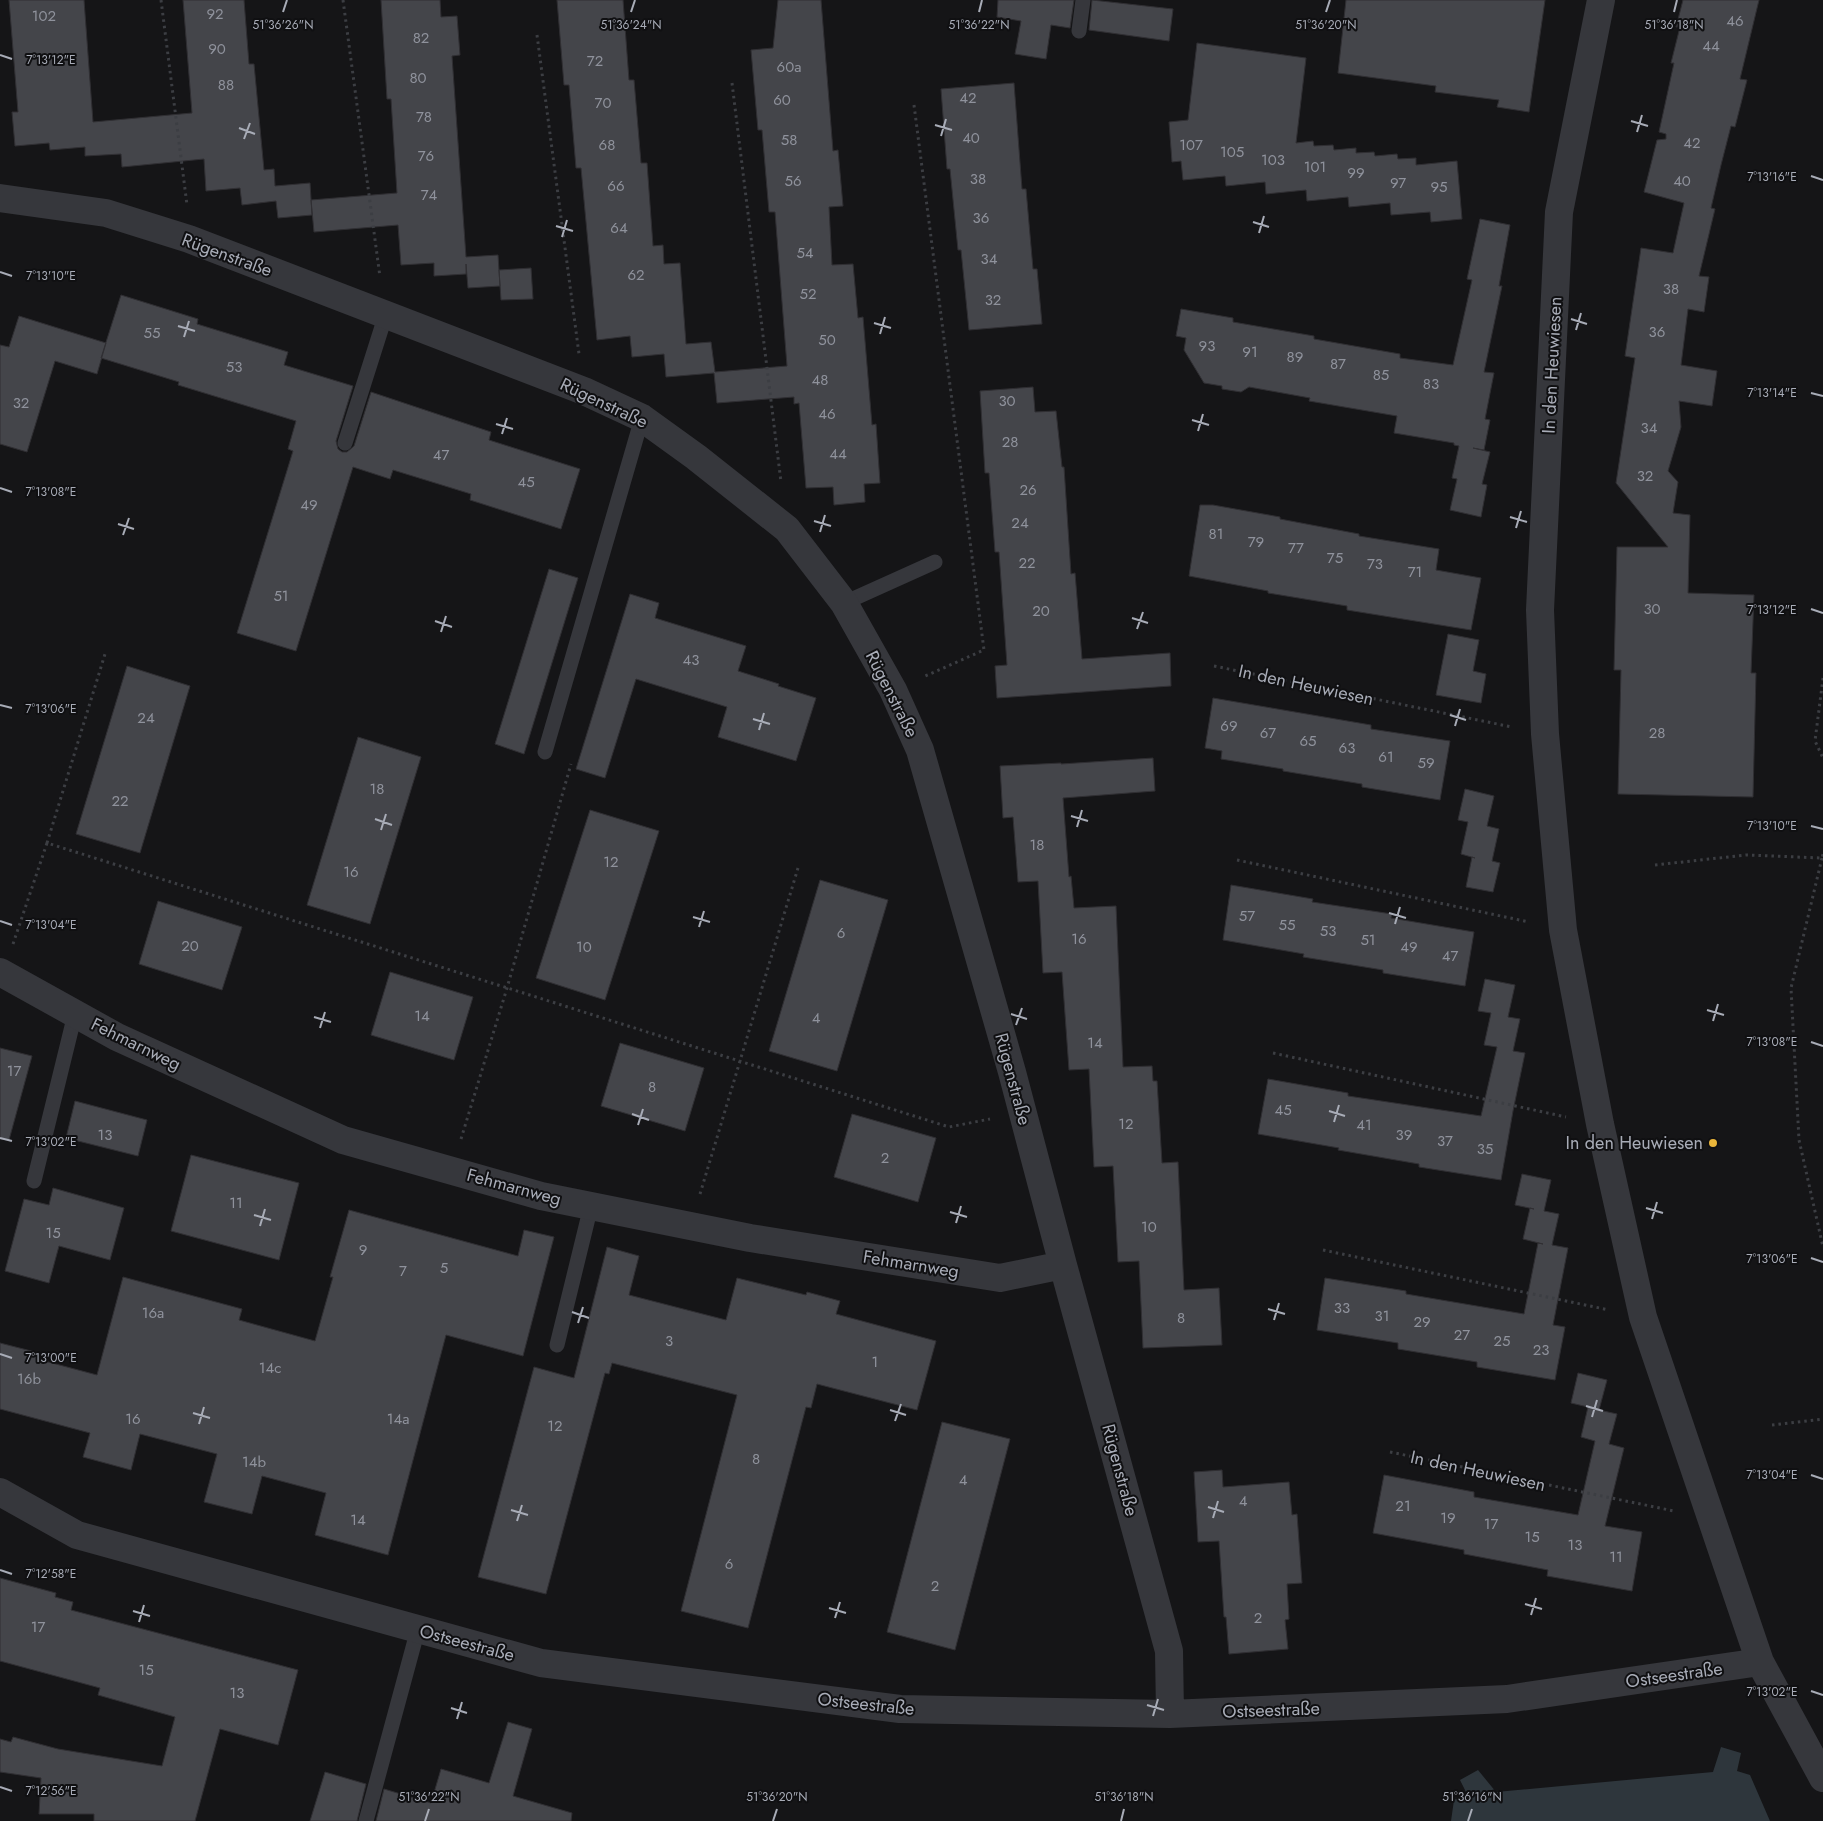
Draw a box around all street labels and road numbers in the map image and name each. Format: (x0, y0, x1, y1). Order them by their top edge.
street label: Rügenstraße (178, 227, 276, 283)
street label: In den Heuwiesen (1535, 296, 1569, 434)
street label: Rügenstraße (556, 371, 652, 435)
street label: Rügenstraße (859, 646, 925, 742)
street label: In den Heuwiesen (1236, 658, 1376, 712)
street label: Fehmarnweg (87, 1011, 185, 1077)
street label: Rügenstraße (988, 1030, 1038, 1128)
street label: Fehmarnweg (464, 1162, 564, 1212)
street label: Fehmarnweg (861, 1244, 961, 1284)
street label: Rügenstraße (1095, 1421, 1145, 1519)
street label: In den Heuwiesen (1408, 1444, 1548, 1498)
street label: Ostseestraße (417, 1618, 517, 1668)
street label: Ostseestraße (1624, 1655, 1724, 1695)
street label: Ostseestraße (816, 1686, 916, 1722)
street label: Ostseestraße (1222, 1695, 1320, 1725)

